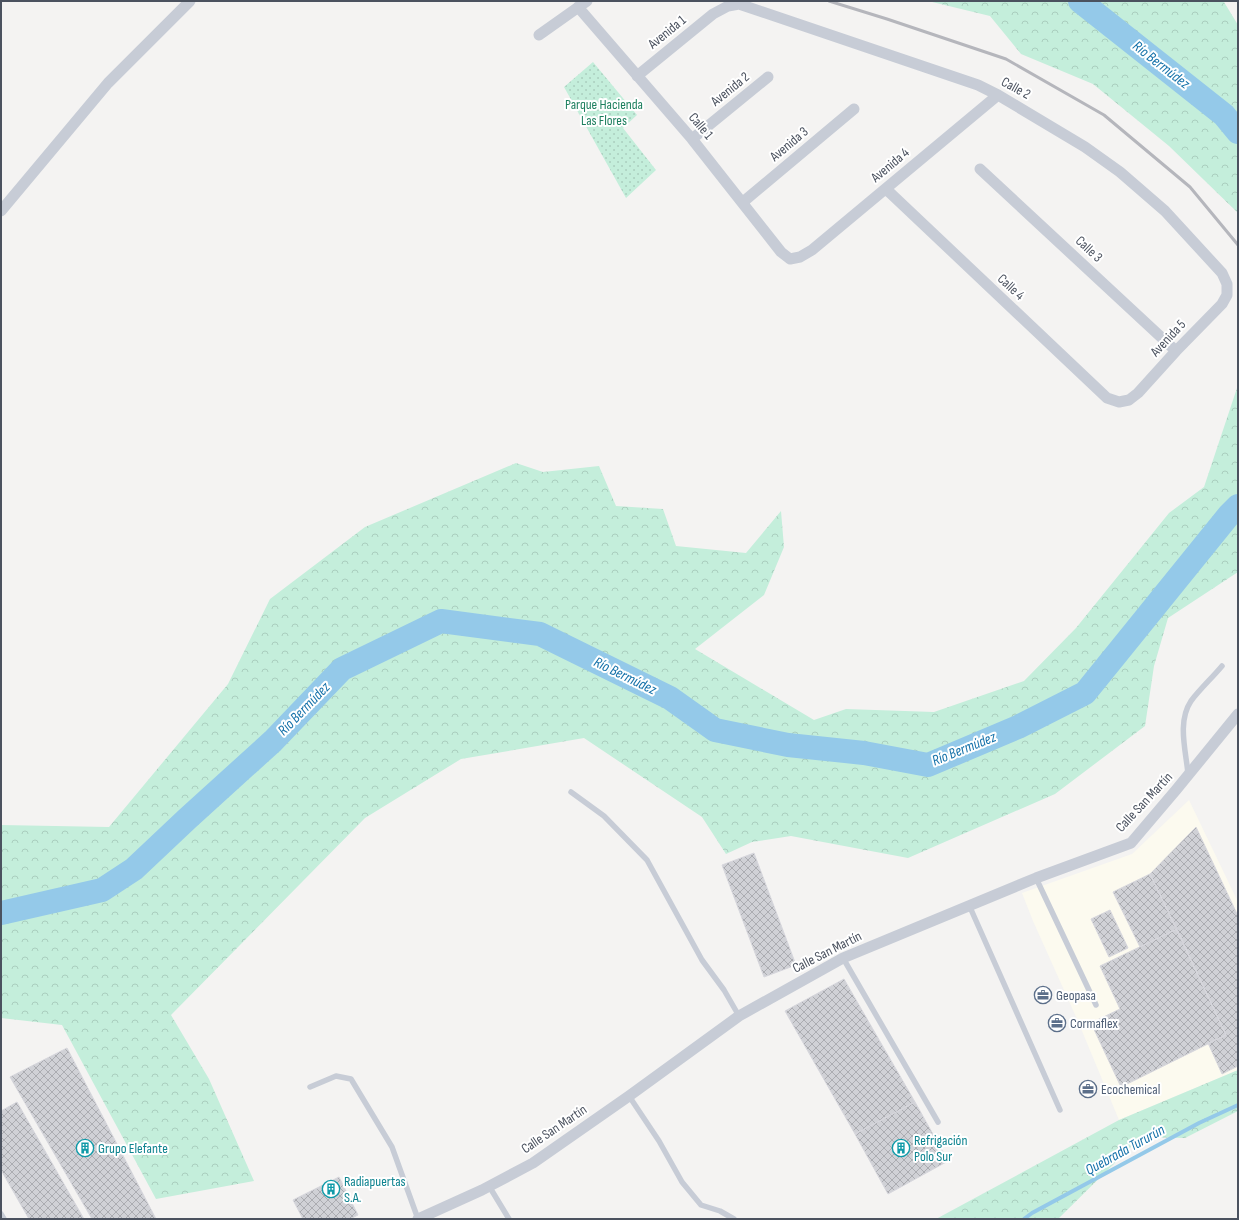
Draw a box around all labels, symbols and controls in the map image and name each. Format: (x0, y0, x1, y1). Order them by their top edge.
street label: Avenida 1 (644, 12, 689, 53)
water label: Río Bermúdez (1129, 37, 1194, 94)
street label: Avenida 2 (707, 68, 753, 110)
street label: Calle 2 (998, 73, 1034, 103)
park label: Parque Hacienda Las Flores (565, 96, 643, 129)
street label: Calle 1 (685, 109, 717, 143)
street label: Avenida 3 (766, 123, 812, 166)
street label: Avenida 4 (867, 144, 913, 187)
street label: Calle 3 (1072, 232, 1106, 266)
street label: Calle 4 (994, 270, 1028, 304)
street label: Avenida 5 (1146, 316, 1190, 361)
water label: Río Bermúdez (591, 653, 660, 700)
water label: Río Bermúdez (274, 678, 335, 740)
water label: Río Bermúdez (929, 727, 999, 770)
street label: Calle San Martín (1112, 769, 1176, 835)
street label: Calle San Martín (790, 927, 864, 977)
office icon: Geopasa (1033, 985, 1053, 1005)
place label: Geopasa (1056, 987, 1096, 1004)
office icon: Cormaflex (1047, 1013, 1067, 1033)
place label: Cormaflex (1070, 1015, 1119, 1032)
office icon: Ecochemical (1078, 1079, 1098, 1099)
place label: Ecochemical (1101, 1081, 1160, 1098)
street label: Calle San Martín (518, 1101, 590, 1157)
water label: Quebrada Tururún (1082, 1120, 1168, 1180)
place label: Refrigación Polo Sur (914, 1132, 967, 1165)
building icon: Grupo Elefante (75, 1138, 95, 1158)
building icon: Refrigación Polo Sur (891, 1138, 911, 1158)
place label: Grupo Elefante (98, 1140, 168, 1157)
place label: Radiapuertas S.A. (344, 1173, 406, 1206)
building icon: Radiapuertas S.A. (321, 1179, 341, 1199)

